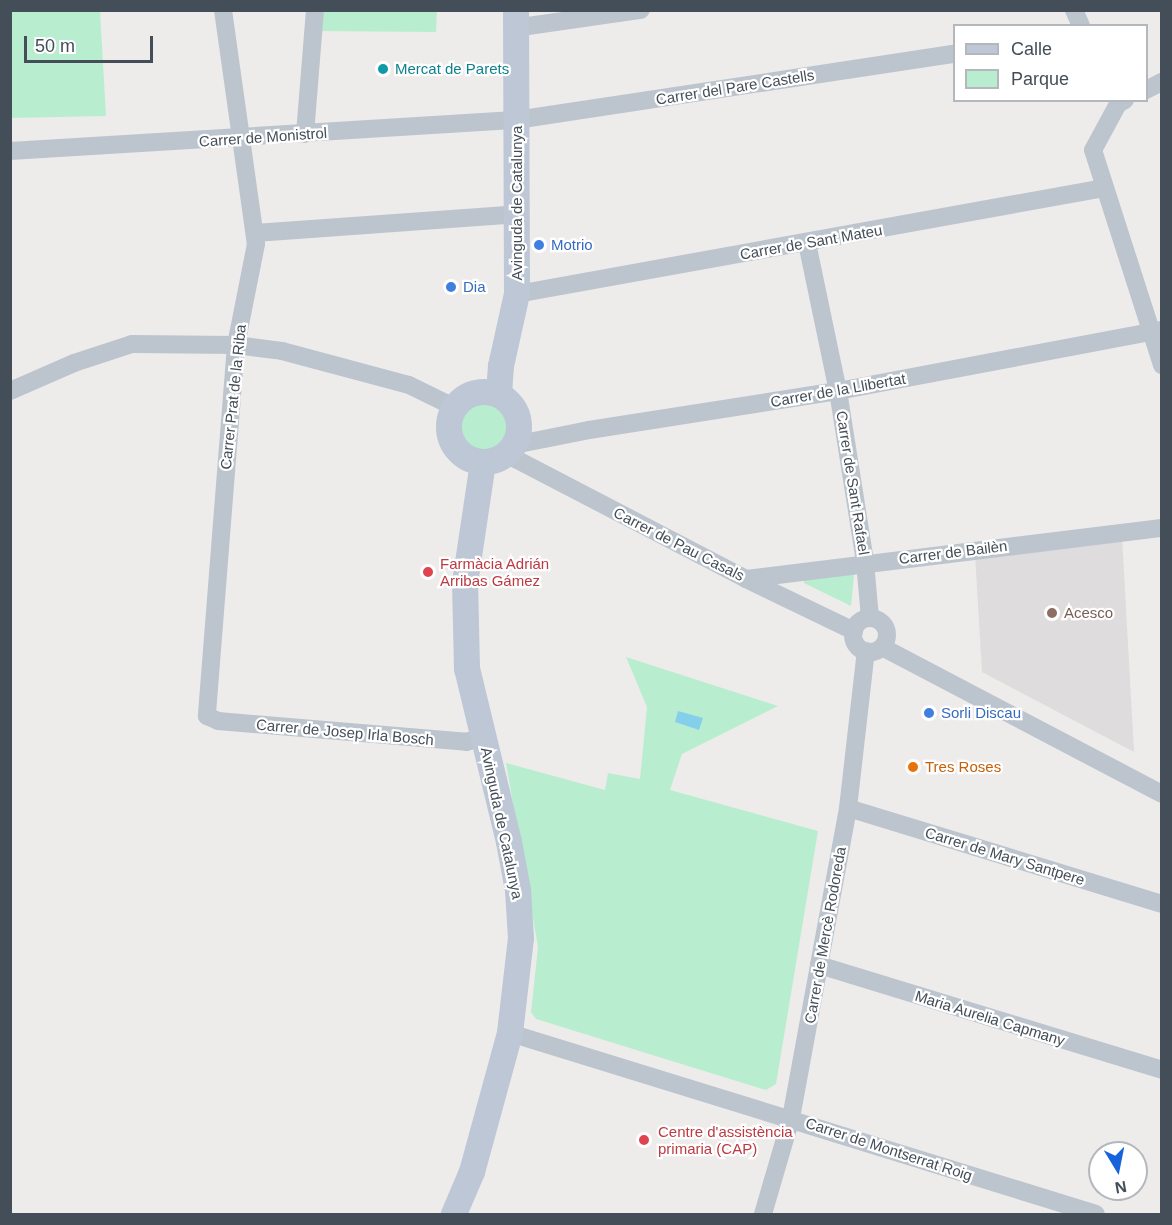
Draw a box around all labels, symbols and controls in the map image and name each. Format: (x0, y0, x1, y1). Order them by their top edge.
scale bar (27, 24, 156, 62)
legend (953, 24, 1148, 102)
text: 50 m (35, 36, 75, 56)
text: Calle (1011, 39, 1052, 59)
place label: Mercat de Parets (395, 60, 509, 78)
marker: Mercat de Parets (376, 62, 390, 76)
street label: Carrer del Pare Castells (655, 66, 815, 108)
text: Parque (1011, 69, 1069, 89)
street label: Carrer de Monistrol (198, 124, 328, 150)
street label: Avinguda de Catalunya (508, 126, 526, 280)
street label: Carrer de Sant Mateu (738, 221, 884, 263)
place label: Motrio (551, 236, 593, 254)
marker: Motrio (532, 238, 546, 252)
place label: Dia (463, 278, 486, 296)
marker: Dia (444, 280, 458, 294)
street label: Carrer Prat de la Riba (216, 324, 250, 470)
street label: Carrer de la Llibertat (769, 369, 907, 411)
street label: Carrer de Sant Rafael (833, 410, 873, 556)
street label: Carrer de Pau Casals (611, 503, 747, 585)
street label: Carrer de Bailèn (898, 536, 1008, 568)
place label: Farmàcia Adrián Arribas Gámez (440, 554, 550, 589)
marker: Farmàcia Adrián Arribas Gámez (421, 565, 435, 579)
place label: Acesco (1064, 604, 1113, 622)
marker: Acesco (1045, 606, 1059, 620)
place label: Sorli Discau (941, 704, 1021, 722)
marker: Sorli Discau (922, 706, 936, 720)
street label: Carrer de Josep Irla Bosch (255, 715, 435, 749)
street label: Avinguda de Catalunya (477, 745, 527, 901)
place label: Tres Roses (925, 758, 1001, 776)
marker: Tres Roses (906, 760, 920, 774)
street label: Carrer de Mary Santpere (923, 823, 1087, 889)
street label: Carrer de Mercè Rodoreda (801, 845, 849, 1025)
street label: Maria Aurelia Capmany (912, 986, 1068, 1050)
street label: Carrer de Montserrat Roig (803, 1114, 975, 1184)
place label: Centre d'assistència primaria (CAP) (658, 1122, 793, 1157)
marker: Centre d'assistència primaria (CAP) (635, 1131, 653, 1149)
north arrow (1088, 1141, 1148, 1201)
text: N (1114, 1178, 1128, 1197)

